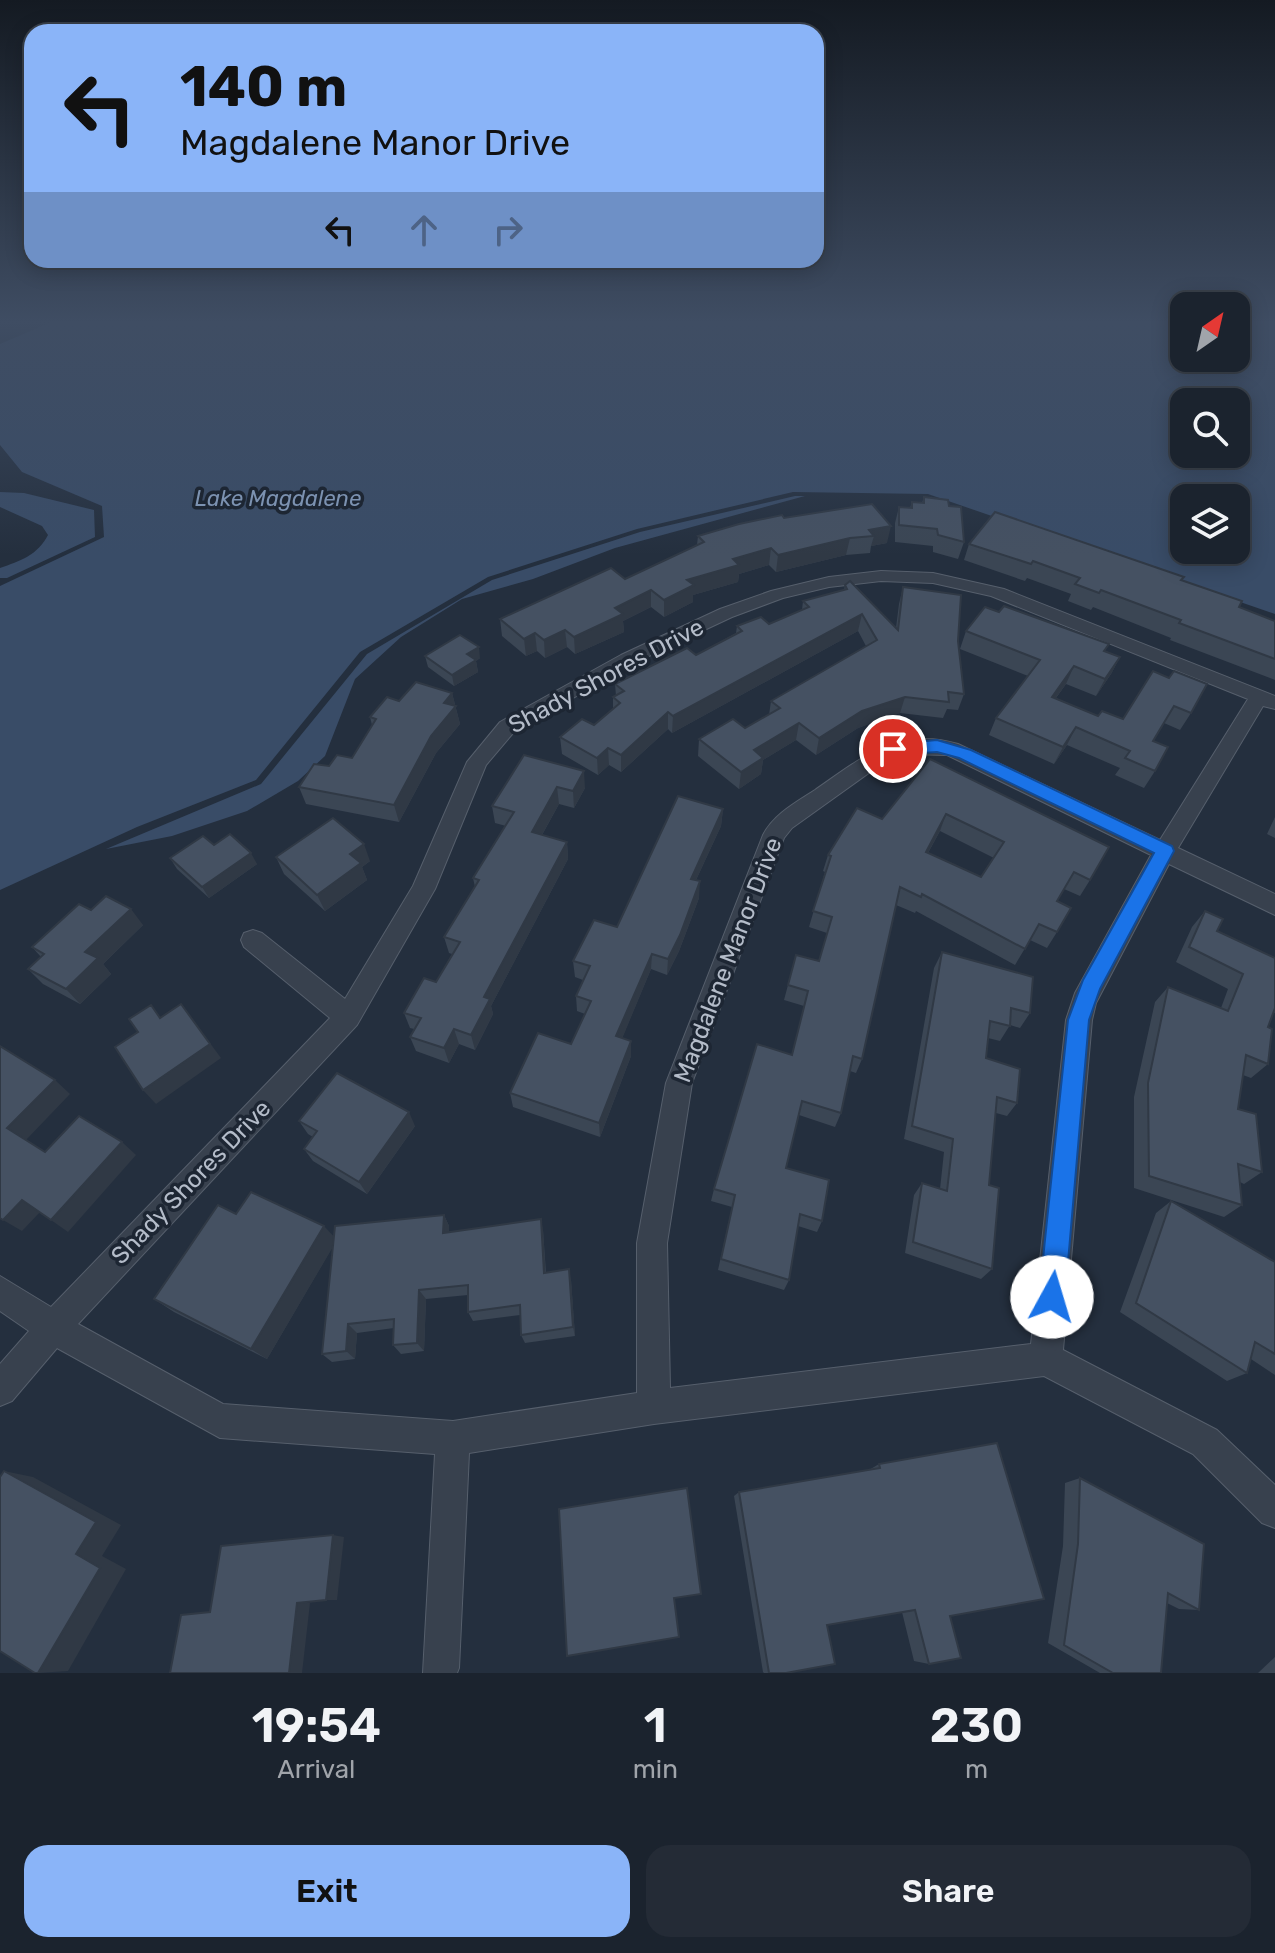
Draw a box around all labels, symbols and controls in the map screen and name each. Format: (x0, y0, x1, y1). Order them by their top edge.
text: 140 m (180, 54, 347, 120)
icon: left (48, 56, 152, 160)
text: Magdalene Manor Drive (180, 121, 570, 164)
icon: left (318, 208, 362, 252)
icon: ahead (402, 208, 446, 252)
icon: right (486, 208, 530, 252)
north arrow (1170, 292, 1250, 372)
map controls (1170, 292, 1250, 564)
button: search (1170, 388, 1250, 468)
button: layers (1170, 484, 1250, 564)
water label: Lake Magdalene (195, 485, 361, 512)
street label: Shady Shores Drive (504, 613, 708, 739)
pin (859, 715, 927, 783)
icon: arrive (871, 727, 915, 771)
street label: Magdalene Manor Drive (668, 834, 788, 1086)
street label: Shady Shores Drive (106, 1094, 276, 1270)
position arrow (1010, 1255, 1094, 1339)
text: 19:54 (252, 1697, 381, 1754)
text: 1 (644, 1697, 667, 1754)
text: 230 (930, 1697, 1023, 1754)
text: Arrival (277, 1754, 355, 1785)
text: min (633, 1754, 678, 1785)
text: m (965, 1754, 988, 1785)
button: Exit (24, 1845, 630, 1937)
button: Share (646, 1845, 1251, 1937)

